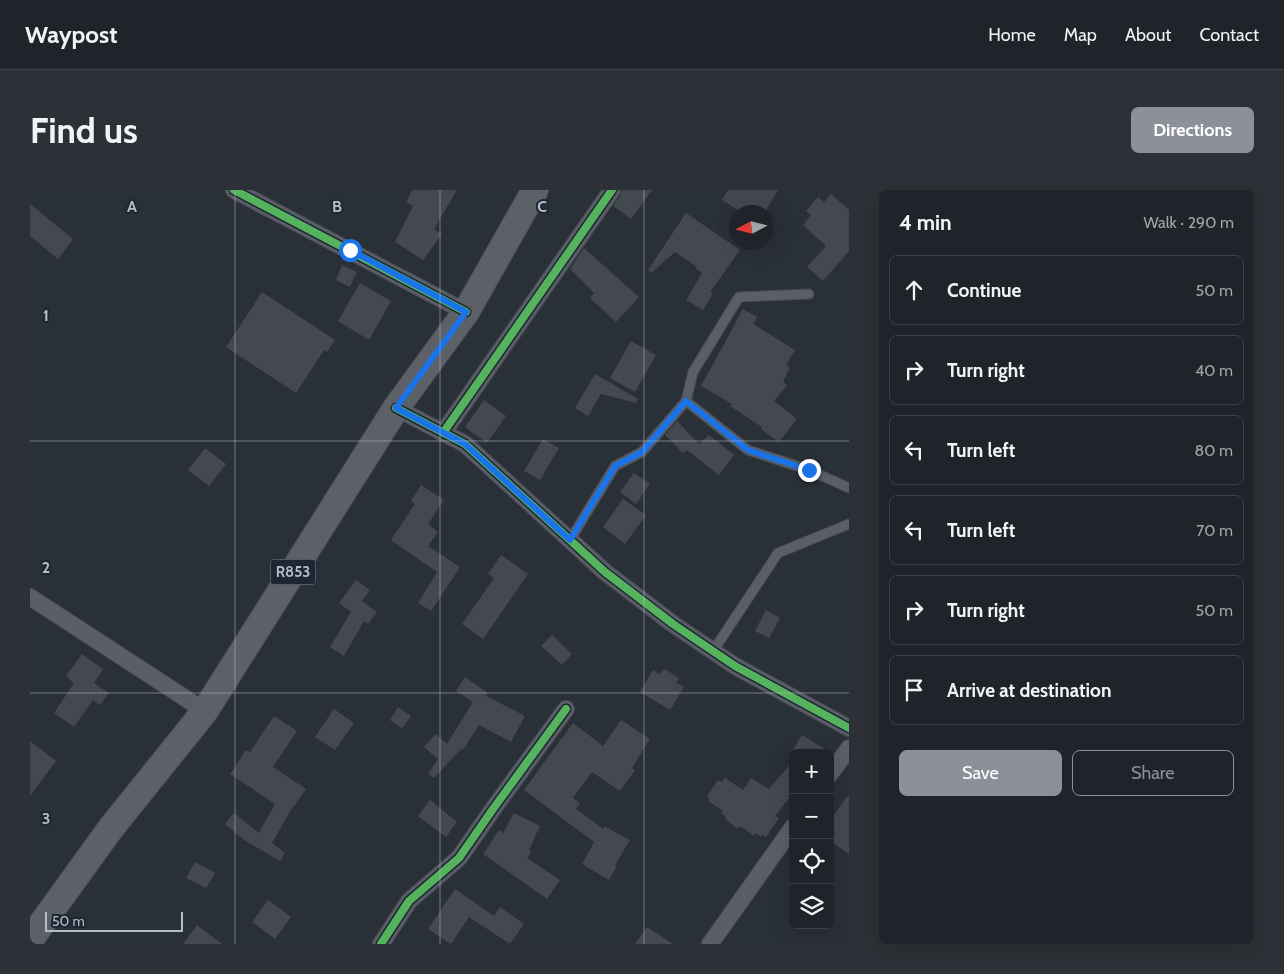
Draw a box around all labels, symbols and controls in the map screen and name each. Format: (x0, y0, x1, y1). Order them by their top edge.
text: Waypost (25, 20, 117, 49)
text: Home (988, 24, 1036, 46)
text: Map (1064, 24, 1097, 46)
text: About (1125, 24, 1171, 46)
text: Contact (1199, 24, 1259, 46)
button: Directions (1131, 107, 1254, 153)
text: Find us (30, 109, 138, 152)
text: A (127, 197, 137, 216)
text: B (332, 197, 342, 216)
text: C (537, 197, 547, 216)
north arrow (729, 205, 774, 250)
text: 4 min (899, 210, 952, 235)
text: Walk · 290 m (1144, 213, 1234, 232)
route start (339, 239, 362, 262)
icon: ahead (900, 276, 928, 304)
text: Continue (947, 279, 1021, 302)
text: 50 m (1196, 281, 1233, 300)
text: 1 (43, 306, 49, 325)
icon: right (900, 356, 928, 384)
text: Turn right (947, 359, 1025, 382)
text: 40 m (1195, 361, 1233, 380)
icon: left (900, 436, 928, 464)
text: Turn left (947, 439, 1015, 462)
text: 80 m (1195, 441, 1233, 460)
route end (798, 459, 821, 482)
icon: left (900, 516, 928, 544)
text: Turn left (947, 519, 1015, 542)
text: 70 m (1196, 521, 1233, 540)
text: 2 (42, 558, 50, 577)
road number: R853 (270, 560, 316, 584)
icon: right (900, 596, 928, 624)
text: Turn right (947, 599, 1025, 622)
text: 50 m (1196, 601, 1233, 620)
icon: arrive (900, 676, 928, 704)
text: Arrive at destination (947, 679, 1111, 702)
map controls (789, 749, 834, 929)
button: + (789, 749, 834, 794)
button: Save (899, 750, 1062, 796)
button: Share (1072, 750, 1234, 796)
button: − (789, 794, 834, 839)
text: 3 (42, 809, 50, 828)
button: locate (789, 839, 834, 884)
button: layers (789, 884, 834, 929)
scale bar (45, 909, 182, 932)
text: 50 m (52, 912, 85, 930)

